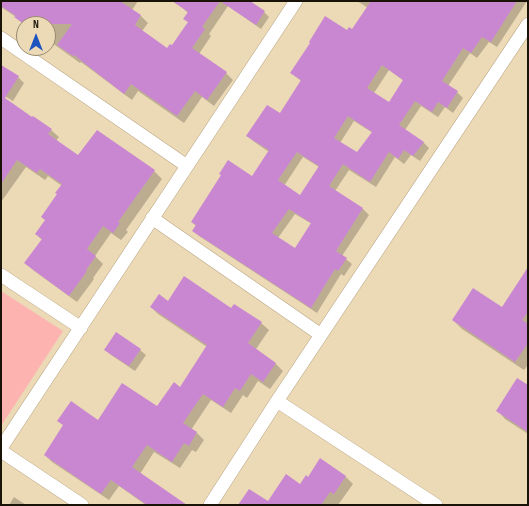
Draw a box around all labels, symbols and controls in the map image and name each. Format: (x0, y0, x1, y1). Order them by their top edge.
north arrow (16, 16, 56, 56)
text: N (33, 18, 39, 31)

